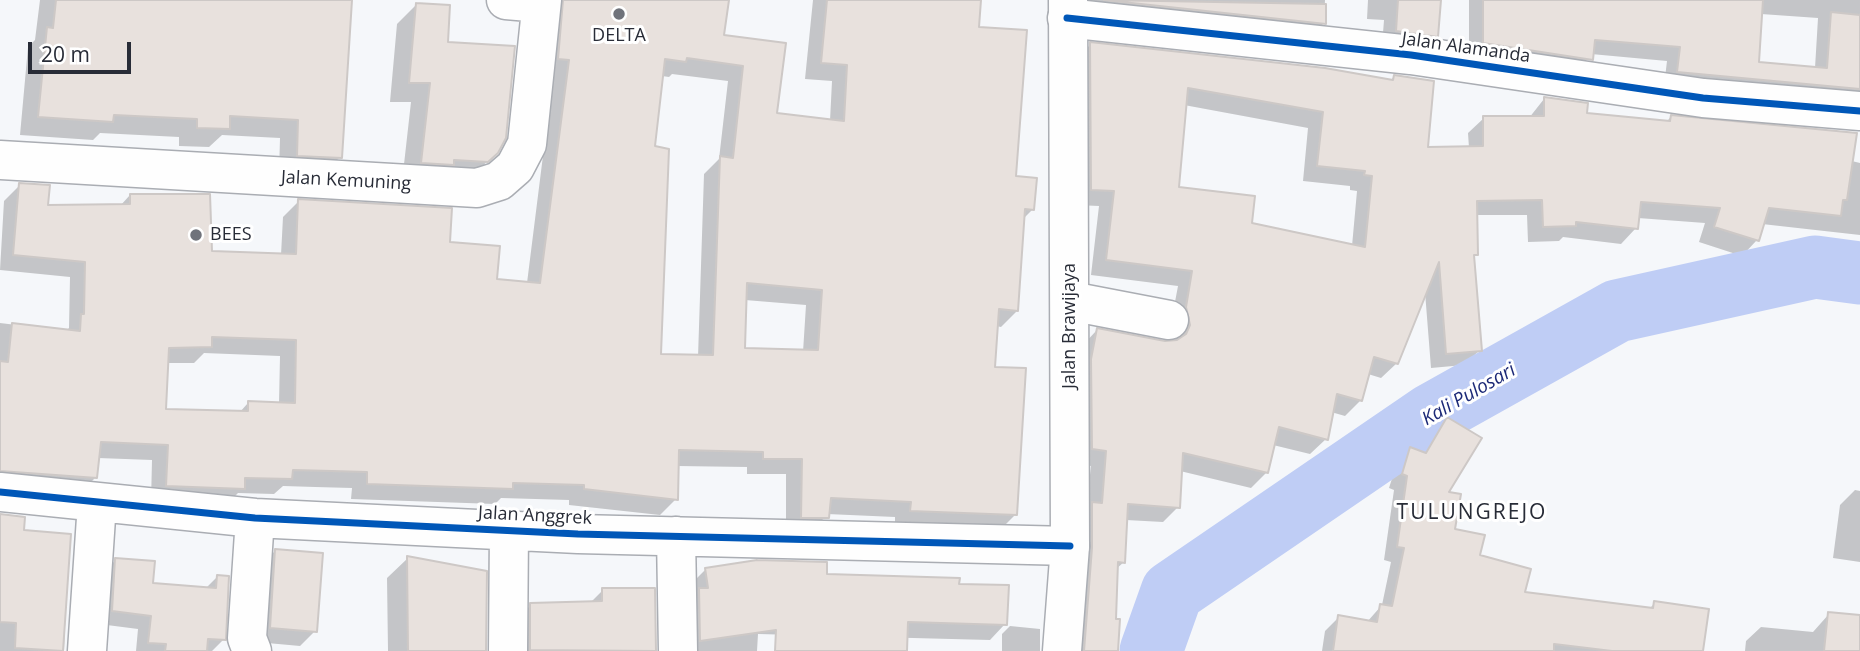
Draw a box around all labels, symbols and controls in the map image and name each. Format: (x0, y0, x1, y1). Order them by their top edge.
marker: DELTA (611, 6, 627, 22)
place label: DELTA (592, 25, 646, 47)
scale bar (32, 28, 135, 72)
street label: Jalan Alamanda (1400, 28, 1532, 68)
text: 20 m (41, 40, 90, 68)
street label: Jalan Kemuning (280, 167, 412, 195)
place label: BEES (210, 224, 252, 246)
marker: BEES (188, 227, 204, 243)
street label: Jalan Brawijaya (1059, 263, 1081, 389)
water label: Kali Pulosari (1418, 359, 1520, 431)
district label: TULUNGREJO (1398, 500, 1546, 526)
street label: Jalan Anggrek (478, 502, 592, 530)

